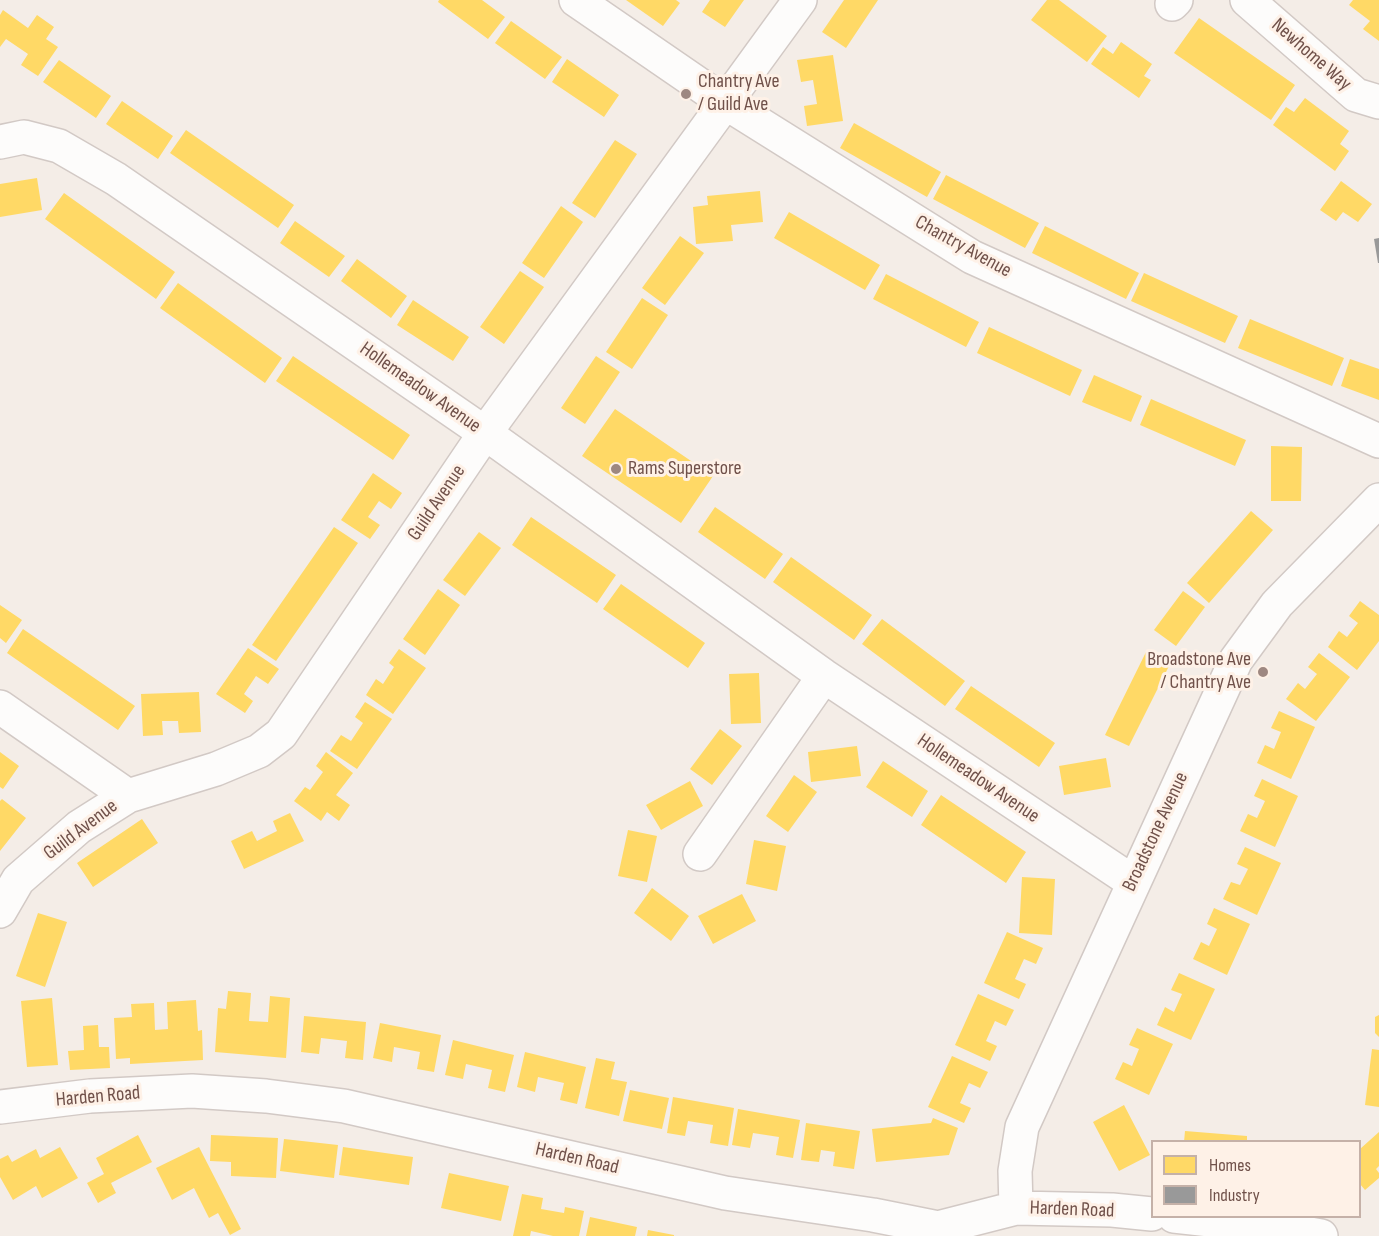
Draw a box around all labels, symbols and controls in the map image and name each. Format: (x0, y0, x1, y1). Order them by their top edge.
street label: Newhome Way (1266, 14, 1356, 96)
place label: Chantry Ave / Guild Ave (698, 70, 779, 117)
marker: Chantry Ave / Guild Ave (679, 87, 693, 101)
street label: Chantry Avenue (911, 211, 1015, 283)
street label: Hollemeadow Avenue (355, 337, 485, 439)
place label: Rams Superstore (628, 457, 741, 481)
street label: Guild Avenue (403, 461, 471, 545)
marker: Rams Superstore (609, 462, 623, 476)
place label: Broadstone Ave / Chantry Ave (1147, 648, 1251, 695)
marker: Broadstone Ave / Chantry Ave (1256, 665, 1270, 679)
street label: Hollemeadow Avenue (912, 729, 1044, 829)
street label: Broadstone Avenue (1118, 769, 1194, 895)
street label: Guild Avenue (39, 794, 123, 866)
street label: Harden Road (55, 1081, 141, 1113)
street label: Harden Road (533, 1138, 621, 1180)
legend (1151, 1140, 1361, 1218)
text: Homes (1209, 1155, 1251, 1176)
text: Industry (1209, 1185, 1260, 1206)
street label: Harden Road (1029, 1197, 1115, 1223)

